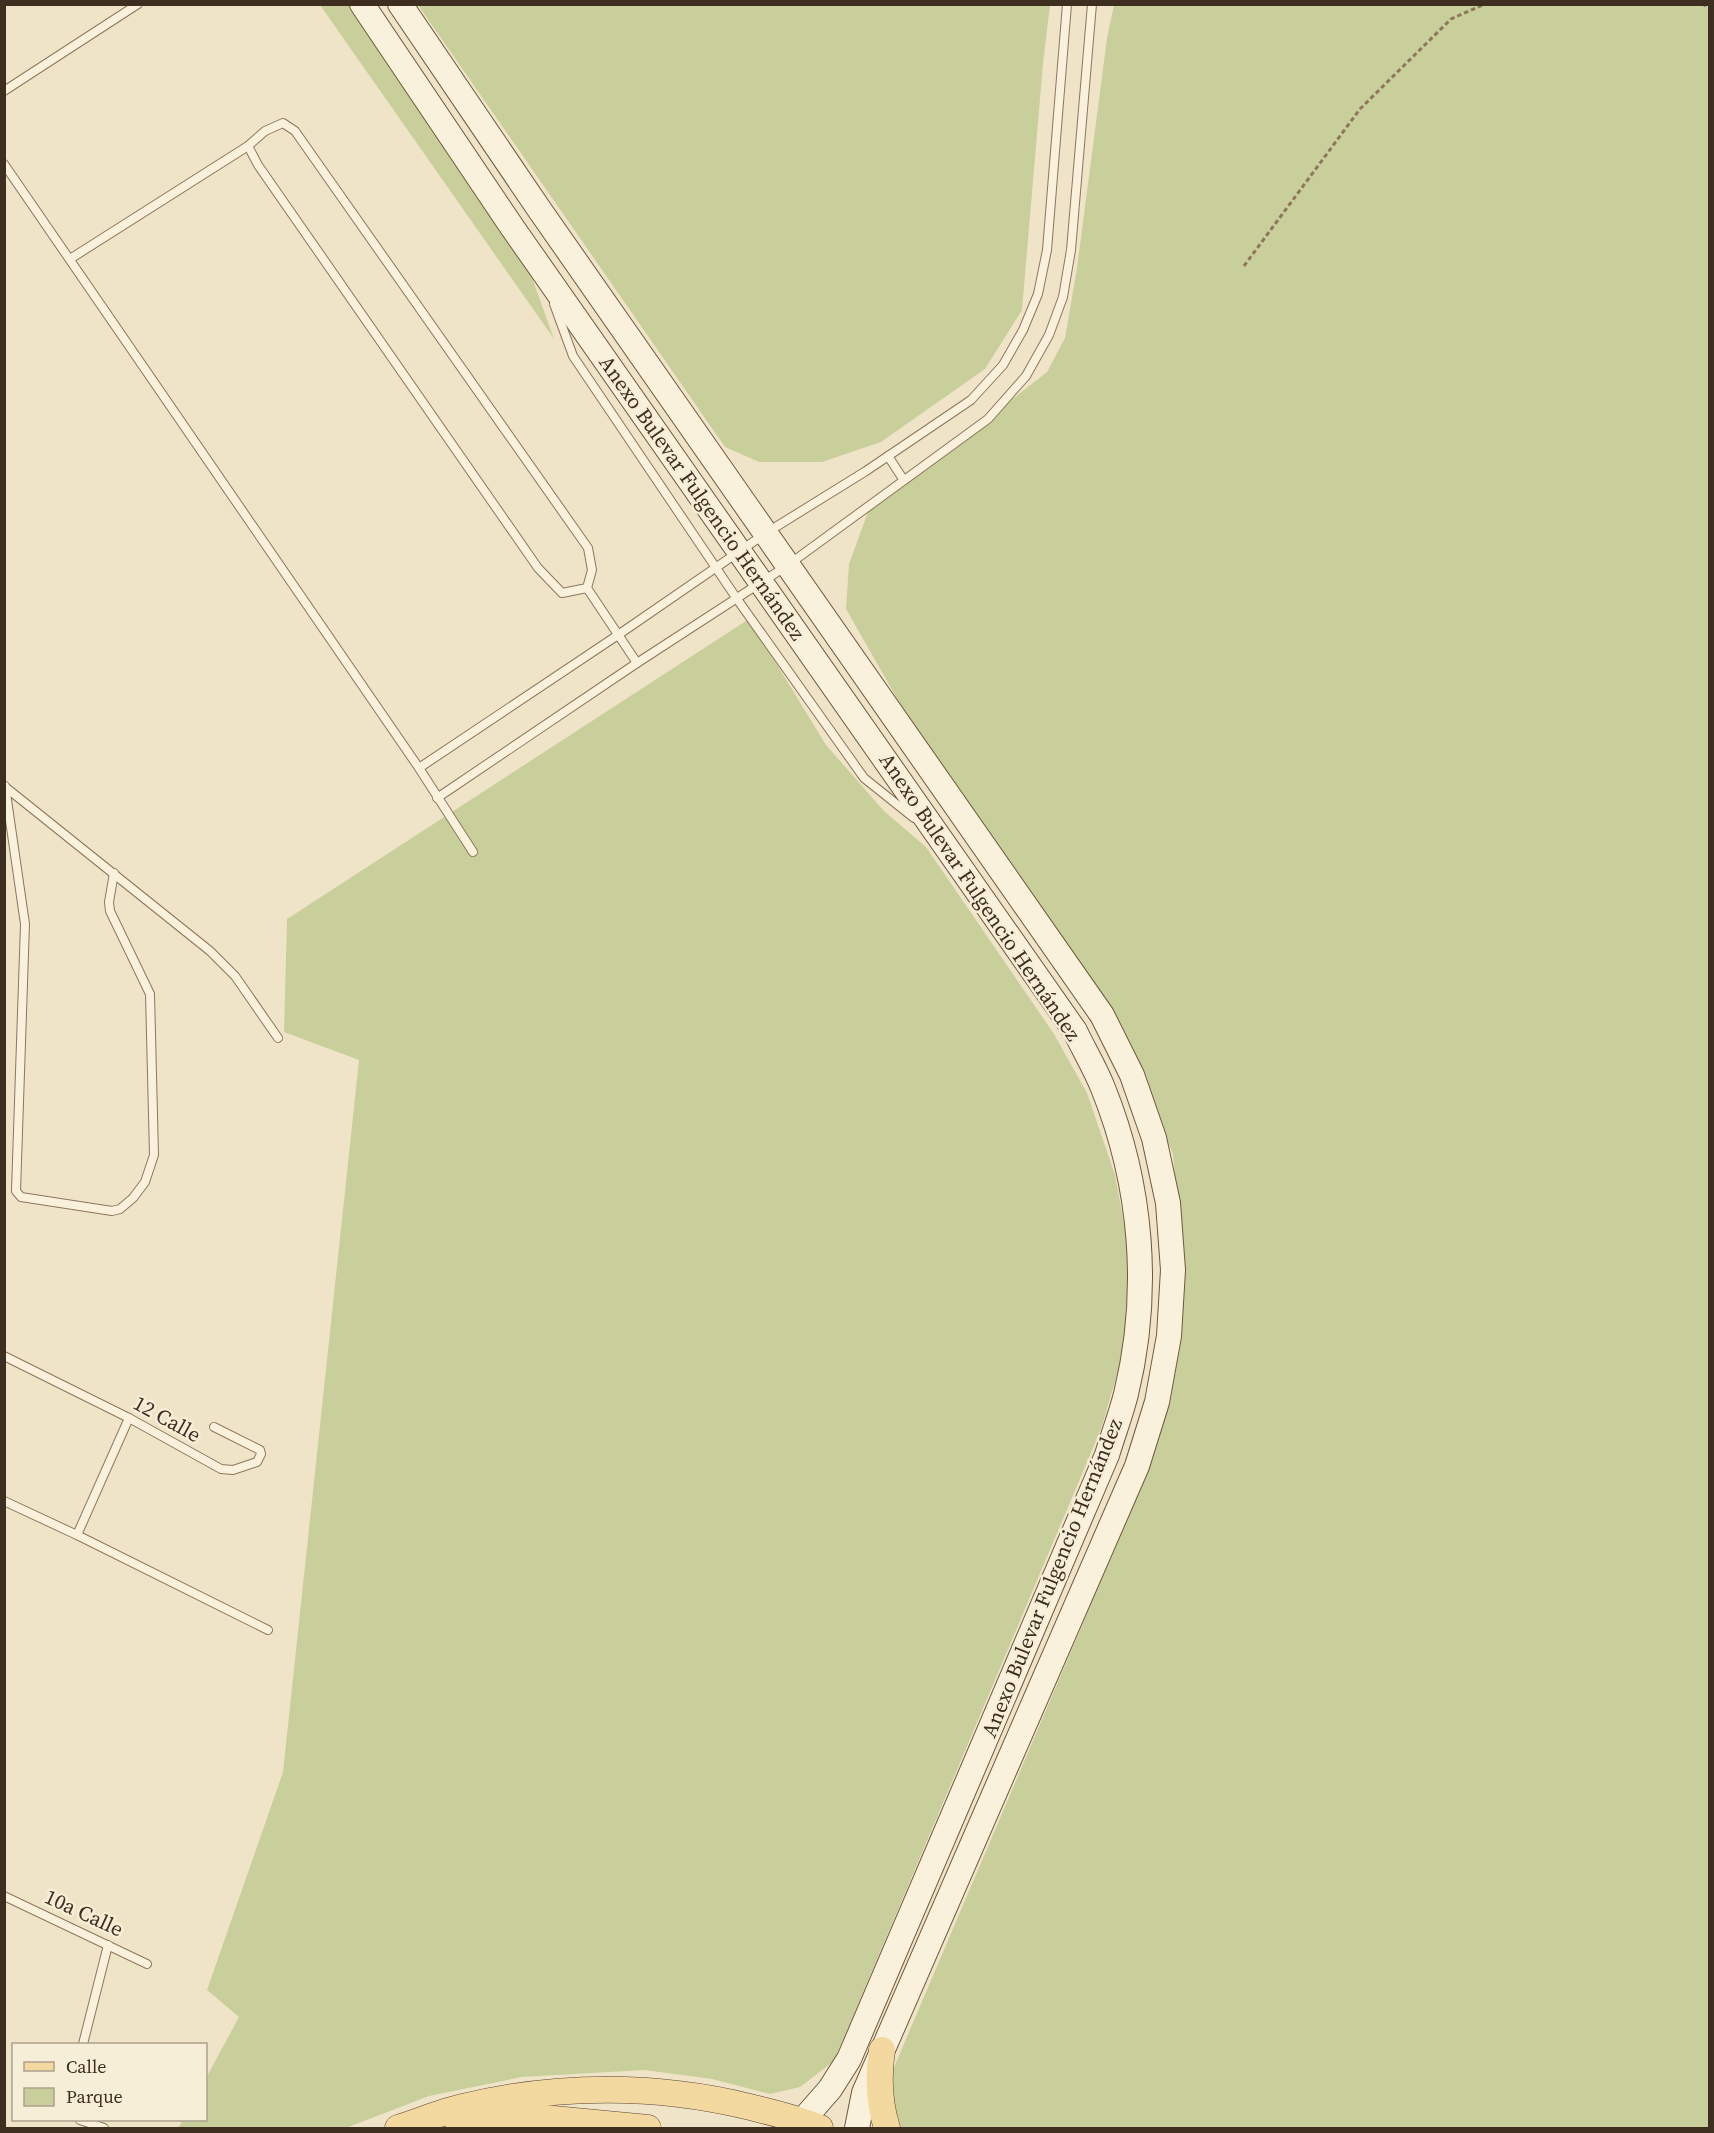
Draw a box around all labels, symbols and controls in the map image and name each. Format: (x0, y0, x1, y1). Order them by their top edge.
street label: Anexo Bulevar Fulgencio Hernández (592, 349, 813, 646)
street label: Anexo Bulevar Fulgencio Hernández (873, 747, 1088, 1047)
street label: 12 Calle (128, 1388, 206, 1449)
street label: Anexo Bulevar Fulgencio Hernández (974, 1414, 1129, 1742)
street label: 10a Calle (40, 1882, 128, 1943)
legend (12, 2043, 207, 2121)
text: Calle (66, 2054, 106, 2079)
text: Parque (66, 2084, 123, 2109)

